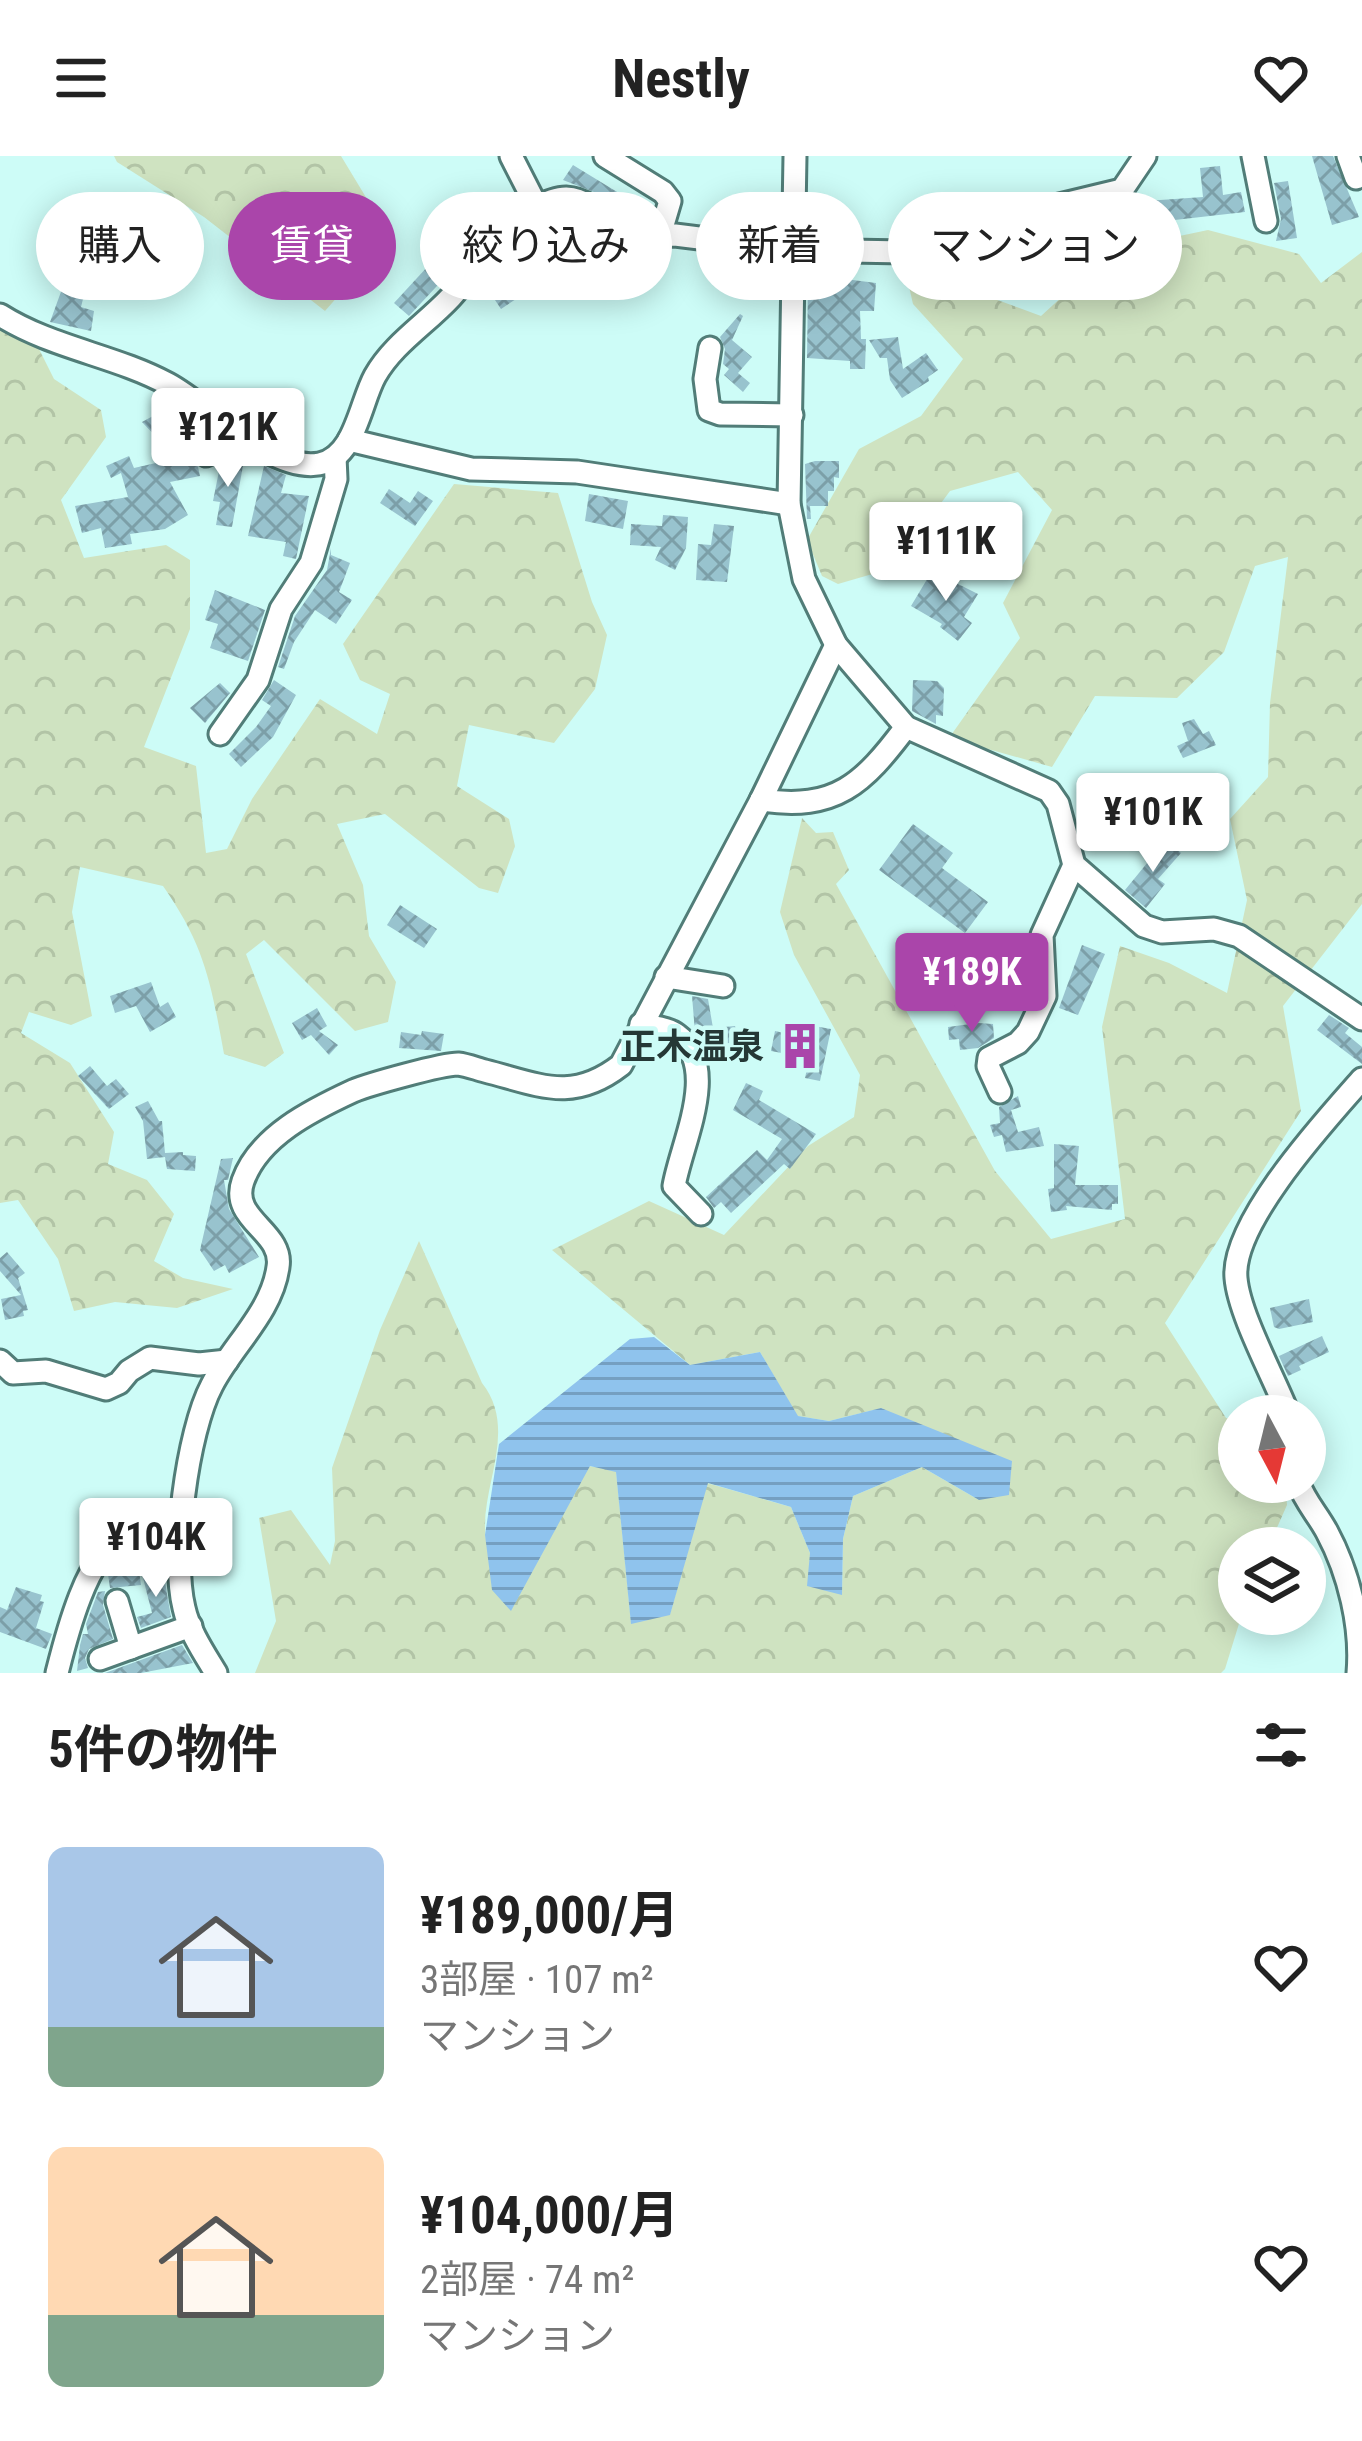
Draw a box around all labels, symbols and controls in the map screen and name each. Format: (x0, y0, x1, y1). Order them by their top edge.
icon: menu (48, 45, 114, 111)
icon: heart (1248, 45, 1314, 111)
text: Nestly (612, 47, 750, 110)
chip: 購入 (36, 192, 204, 300)
chip: 賃貸 (228, 192, 396, 300)
chip: 絞り込み (420, 192, 672, 300)
chip: 新着 (696, 192, 864, 300)
chip: マンション (888, 192, 1182, 300)
pin: ¥121K (144, 388, 312, 490)
text: ¥121K (178, 404, 278, 450)
pin: ¥111K (862, 502, 1030, 604)
text: ¥111K (896, 518, 996, 564)
pin: ¥101K (1069, 773, 1237, 875)
text: ¥101K (1103, 789, 1203, 835)
pin: ¥189K (888, 933, 1056, 1035)
text: ¥189K (922, 949, 1022, 995)
building icon: 正木温泉 (775, 1021, 825, 1071)
place label: 正木温泉 (620, 1026, 764, 1068)
north arrow (1218, 1395, 1326, 1503)
map controls (1218, 1395, 1326, 1635)
pin: ¥104K (72, 1498, 240, 1600)
text: ¥104K (106, 1514, 206, 1560)
button: layers (1218, 1527, 1326, 1635)
icon: filters (1248, 1712, 1314, 1778)
text: 5件の物件 (48, 1720, 278, 1779)
text: ¥189,000/月 (420, 1886, 679, 1945)
icon: home (144, 1895, 288, 2039)
icon: heart (1248, 1934, 1314, 2000)
text: 3部屋 · 107 m² (420, 1957, 654, 2003)
text: マンション (420, 2013, 615, 2059)
text: ¥104,000/月 (420, 2186, 679, 2245)
icon: home (144, 2195, 288, 2339)
icon: heart (1248, 2234, 1314, 2300)
text: 2部屋 · 74 m² (420, 2257, 634, 2303)
text: マンション (420, 2313, 615, 2359)

